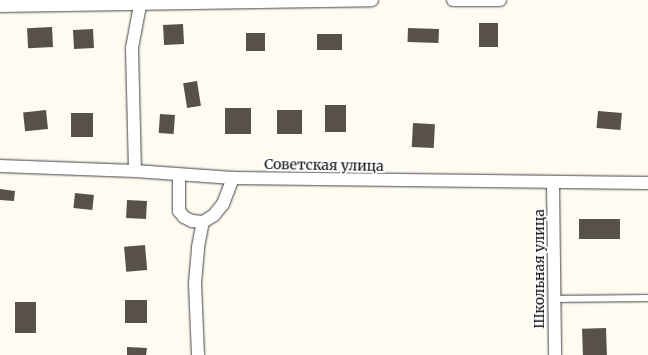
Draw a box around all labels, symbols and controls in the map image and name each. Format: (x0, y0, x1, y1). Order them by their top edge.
street label: Советская улица (264, 156, 384, 174)
street label: Школьная улица (531, 209, 547, 329)

